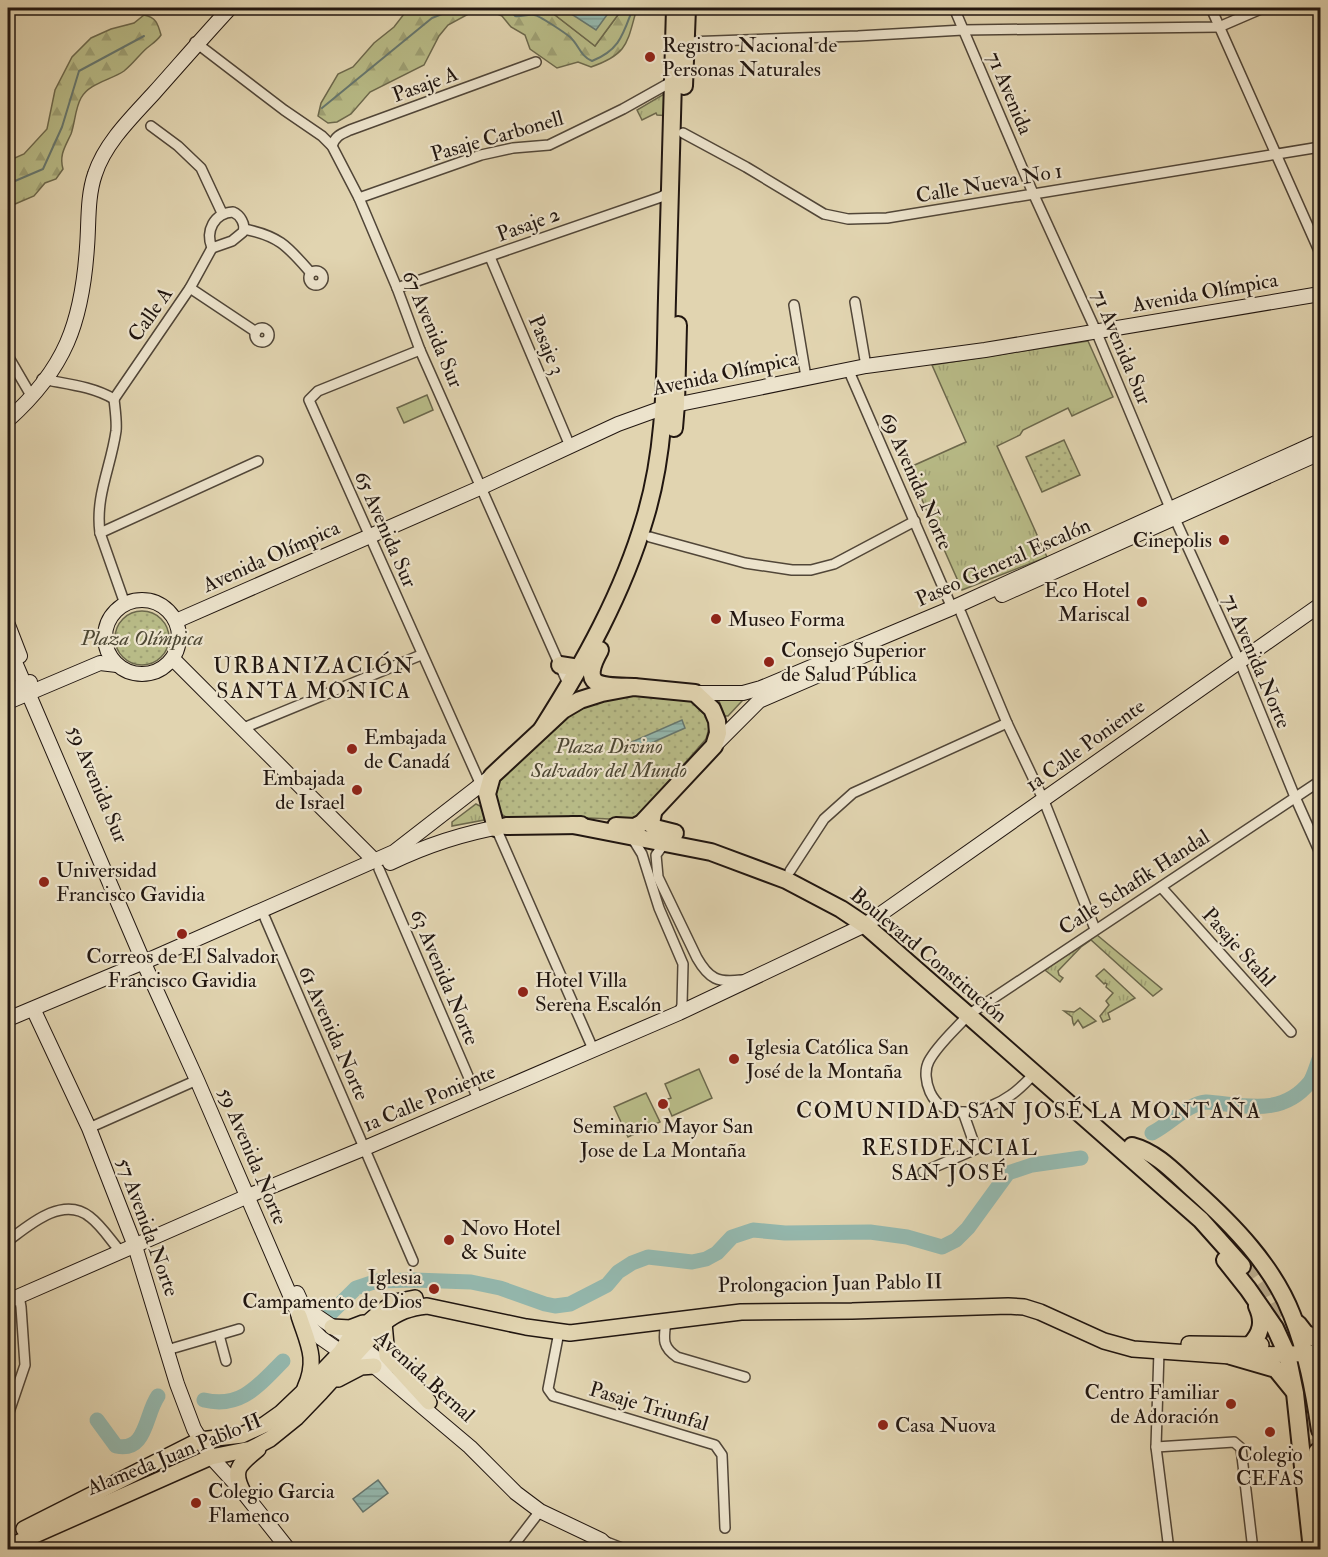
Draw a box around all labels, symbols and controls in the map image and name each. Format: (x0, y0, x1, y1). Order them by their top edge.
place label: Registro Nacional de Personas Naturales (662, 32, 837, 83)
street label: 71 Avenida (980, 48, 1039, 139)
marker: Registro Nacional de Personas Naturales (643, 50, 657, 64)
street label: Pasaje A (389, 60, 462, 109)
street label: Pasaje Carbonell (428, 104, 567, 168)
street label: Calle Nueva No 1 (914, 157, 1064, 210)
street label: Pasaje 2 (493, 201, 563, 248)
street label: 67 Avenida Sur (396, 266, 469, 392)
street label: Avenida Olímpica (1129, 266, 1280, 319)
street label: Calle A (122, 281, 179, 347)
street label: 71 Avenida Sur (1085, 286, 1158, 409)
street label: Pasaje 3 (522, 311, 571, 379)
street label: Avenida Olímpica (649, 345, 800, 402)
street label: 69 Avenida Norte (874, 408, 959, 554)
street label: 65 Avenida Sur (348, 467, 423, 592)
street label: Paseo General Escalón (911, 512, 1095, 613)
street label: Avenida Olímpica (197, 514, 344, 599)
place label: Cinepolis (1133, 527, 1212, 554)
marker: Cinepolis (1217, 533, 1231, 547)
place label: Eco Hotel Mariscal (1044, 577, 1131, 628)
street label: 71 Avenida Norte (1216, 590, 1297, 733)
marker: Eco Hotel Mariscal (1135, 595, 1149, 609)
place label: Museo Forma (728, 606, 845, 633)
marker: Museo Forma (709, 612, 723, 626)
park label: Plaza Olímpica (80, 625, 204, 652)
place label: Consejo Superior de Salud Pública (781, 637, 926, 688)
district label: URBANIZACIÓN SANTA MONICA (213, 651, 415, 705)
marker: Consejo Superior de Salud Pública (762, 655, 776, 669)
street label: 1a Calle Poniente (1020, 693, 1151, 798)
street label: 59 Avenida Sur (61, 721, 134, 847)
place label: Embajada de Canadá (364, 724, 450, 775)
park label: Plaza Divino Salvador del Mundo (530, 733, 687, 784)
marker: Embajada de Canadá (345, 742, 359, 756)
place label: Embajada de Israel (262, 765, 346, 816)
marker: Embajada de Israel (350, 783, 364, 797)
street label: Calle Schafik Handal (1054, 823, 1215, 941)
place label: Universidad Francisco Gavidia (56, 857, 205, 908)
marker: Universidad Francisco Gavidia (37, 875, 51, 889)
street label: Boulevard Constitución (844, 882, 1013, 1029)
street label: Pasaje Stahl (1196, 902, 1282, 993)
street label: 63 Avenida Norte (404, 905, 485, 1049)
marker: Correos de El Salvador Francisco Gavidia (175, 927, 189, 941)
place label: Correos de El Salvador Francisco Gavidia (86, 943, 278, 994)
street label: 61 Avenida Norte (292, 962, 375, 1105)
place label: Hotel Villa Serena Escalón (535, 967, 662, 1018)
marker: Hotel Villa Serena Escalón (516, 985, 530, 999)
place label: Iglesia Católica San José de la Montaña (745, 1034, 909, 1085)
marker: Iglesia Católica San José de la Montaña (727, 1052, 741, 1066)
street label: 1a Calle Poniente (359, 1058, 500, 1139)
street label: 59 Avenida Norte (212, 1084, 294, 1229)
district label: COMUNIDAD SAN JOSÉ LA MONTAÑA (796, 1096, 1262, 1125)
marker: Seminario Mayor San Jose de La Montaña (656, 1097, 670, 1111)
place label: Seminario Mayor San Jose de La Montaña (573, 1113, 754, 1164)
district label: RESIDENCIAL SAN JOSÉ (861, 1134, 1039, 1187)
street label: 57 Avenida Norte (110, 1154, 185, 1300)
place label: Novo Hotel & Suite (461, 1215, 561, 1266)
marker: Novo Hotel & Suite (442, 1233, 456, 1247)
place label: Iglesia Campamento de Dios (242, 1264, 422, 1315)
street label: Prolongacion Juan Pablo II (718, 1268, 943, 1299)
marker: Iglesia Campamento de Dios (427, 1282, 441, 1296)
street label: Avenida Bernal (368, 1324, 481, 1429)
street label: Pasaje Triunfal (586, 1376, 712, 1438)
place label: Centro Familiar de Adoración (1084, 1379, 1219, 1430)
marker: Centro Familiar de Adoración (1224, 1397, 1238, 1411)
street label: Alameda Juan Pablo II (82, 1407, 265, 1502)
place label: Casa Nuova (895, 1412, 996, 1439)
marker: Casa Nuova (876, 1418, 890, 1432)
marker: Colegio CEFAS (1263, 1425, 1277, 1439)
place label: Colegio CEFAS (1236, 1441, 1304, 1492)
place label: Colegio Garcia Flamenco (208, 1478, 335, 1529)
marker: Colegio Garcia Flamenco (189, 1496, 203, 1510)

